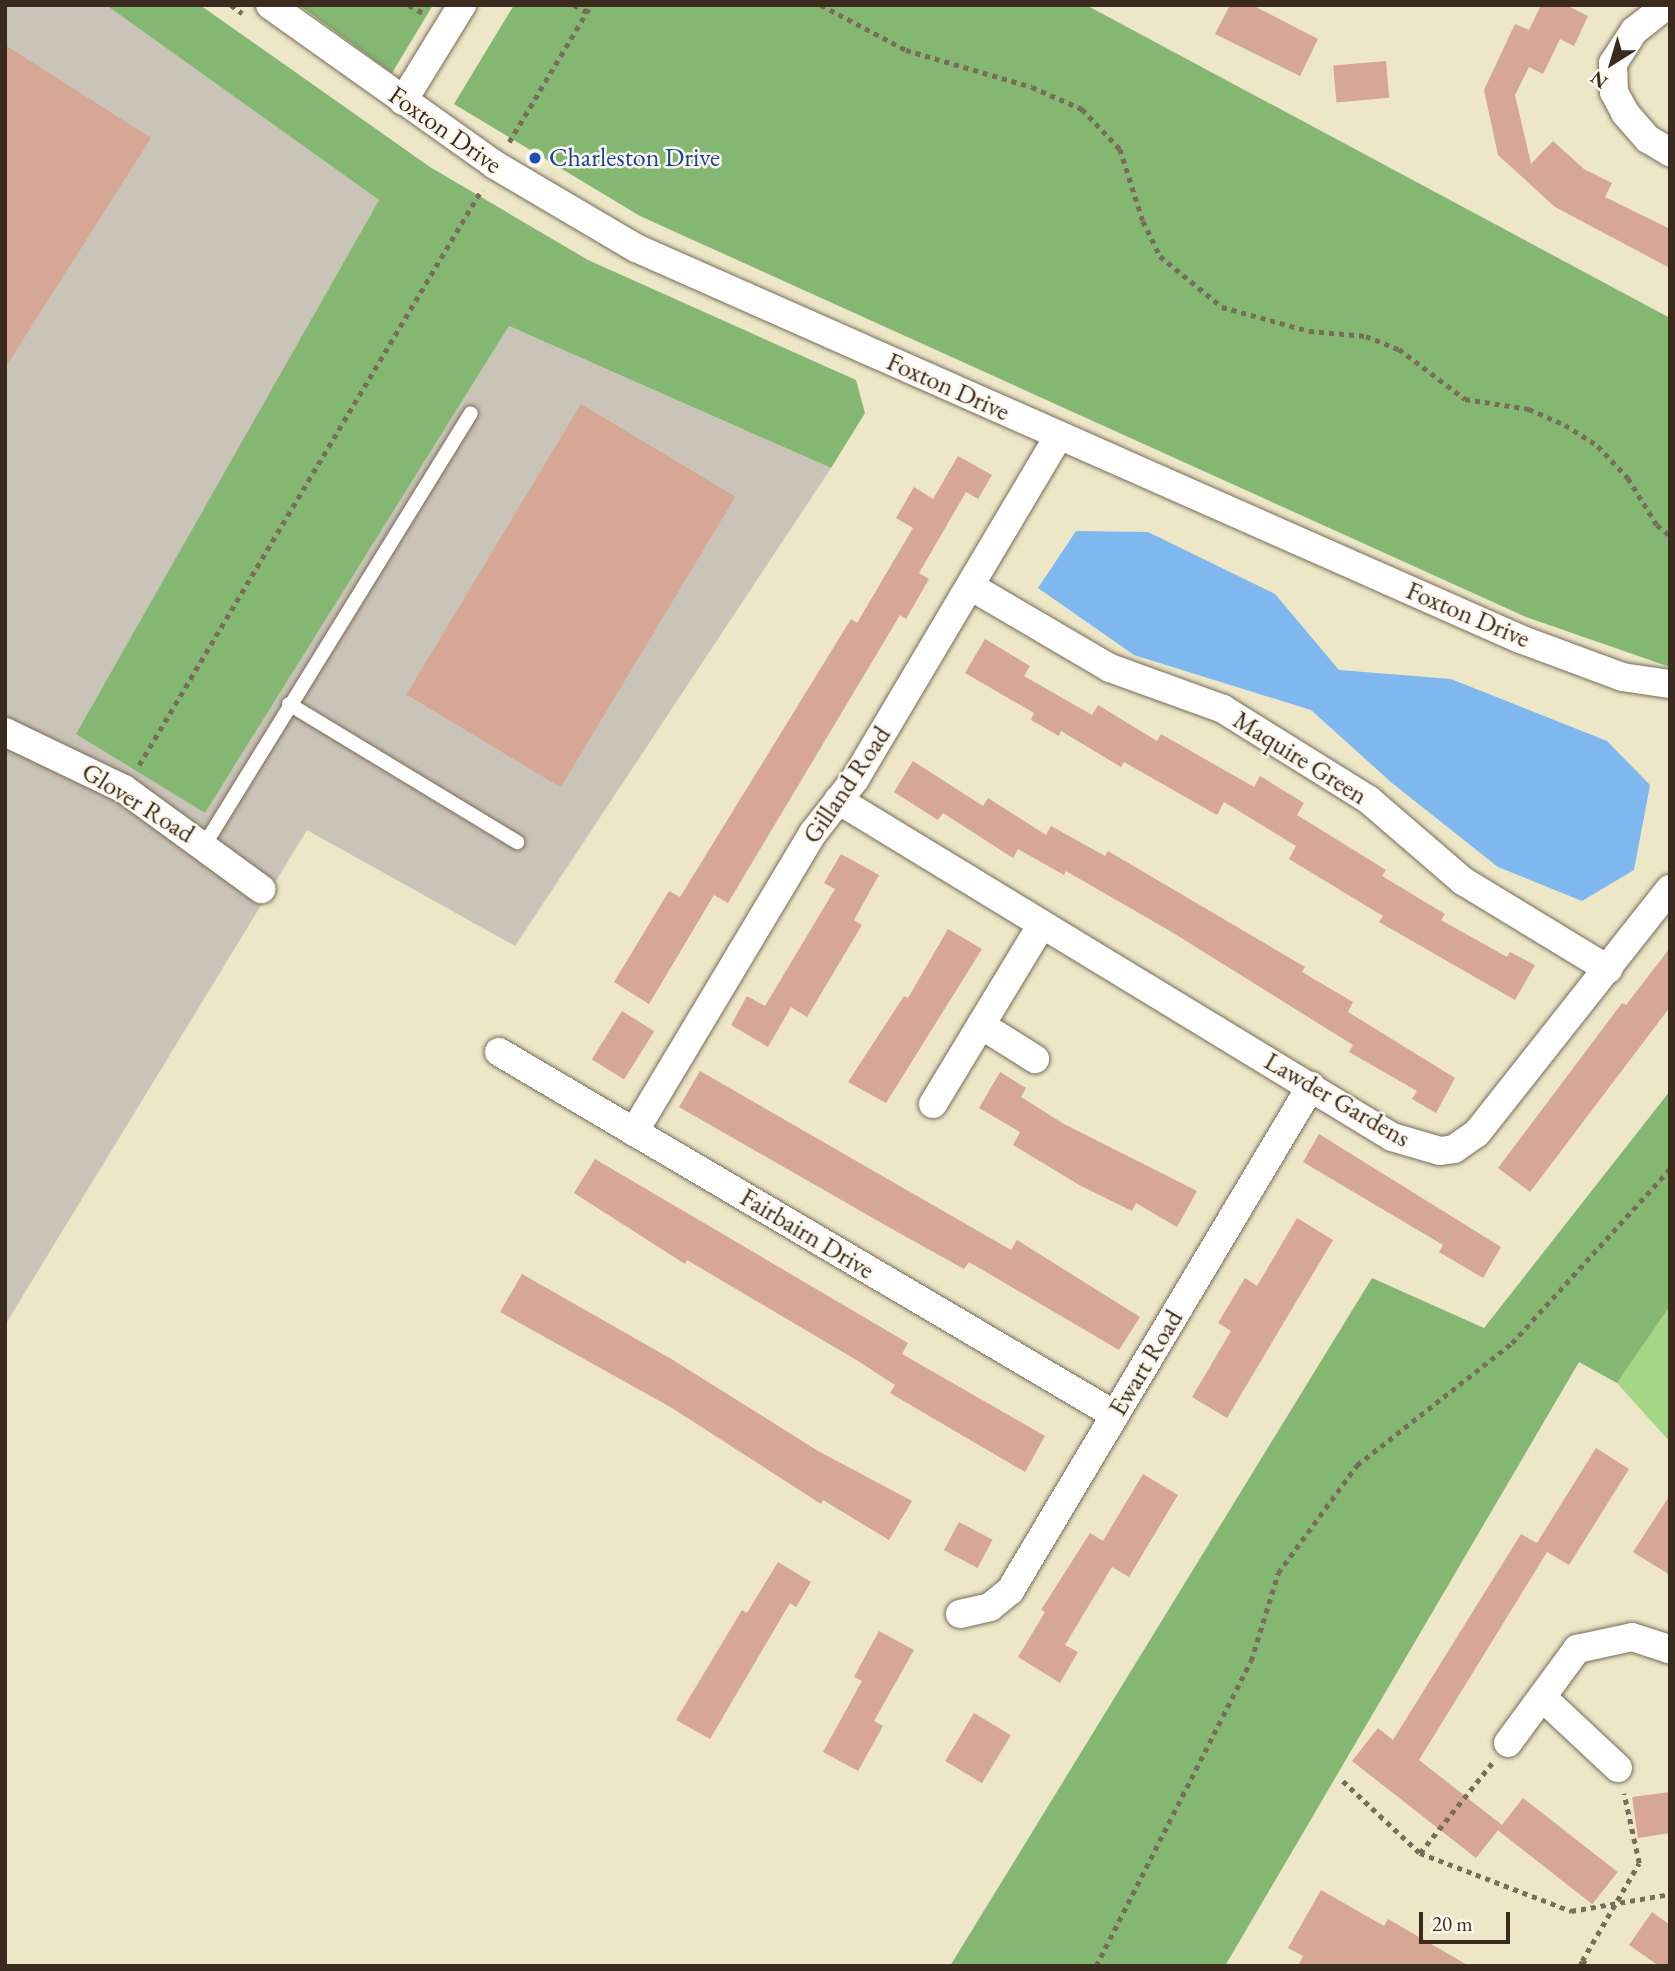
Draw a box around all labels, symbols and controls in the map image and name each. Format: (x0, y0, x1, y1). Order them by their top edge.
north arrow (1577, 28, 1647, 98)
text: N (1585, 66, 1613, 95)
street label: Foxton Drive (382, 80, 508, 180)
place label: Charleston Drive (549, 142, 720, 174)
marker: Charleston Drive (527, 150, 543, 166)
street label: Foxton Drive (882, 346, 1014, 428)
street label: Foxton Drive (1402, 575, 1534, 655)
street label: Maquire Green (1227, 704, 1373, 812)
street label: Gilland Road (796, 720, 898, 850)
street label: Glover Road (76, 756, 200, 850)
street label: Lawder Gardens (1259, 1046, 1415, 1154)
street label: Fairbairn Drive (734, 1182, 880, 1286)
street label: Ewart Road (1102, 1304, 1190, 1422)
scale bar (1423, 1898, 1514, 1942)
text: 20 m (1432, 1910, 1473, 1937)

